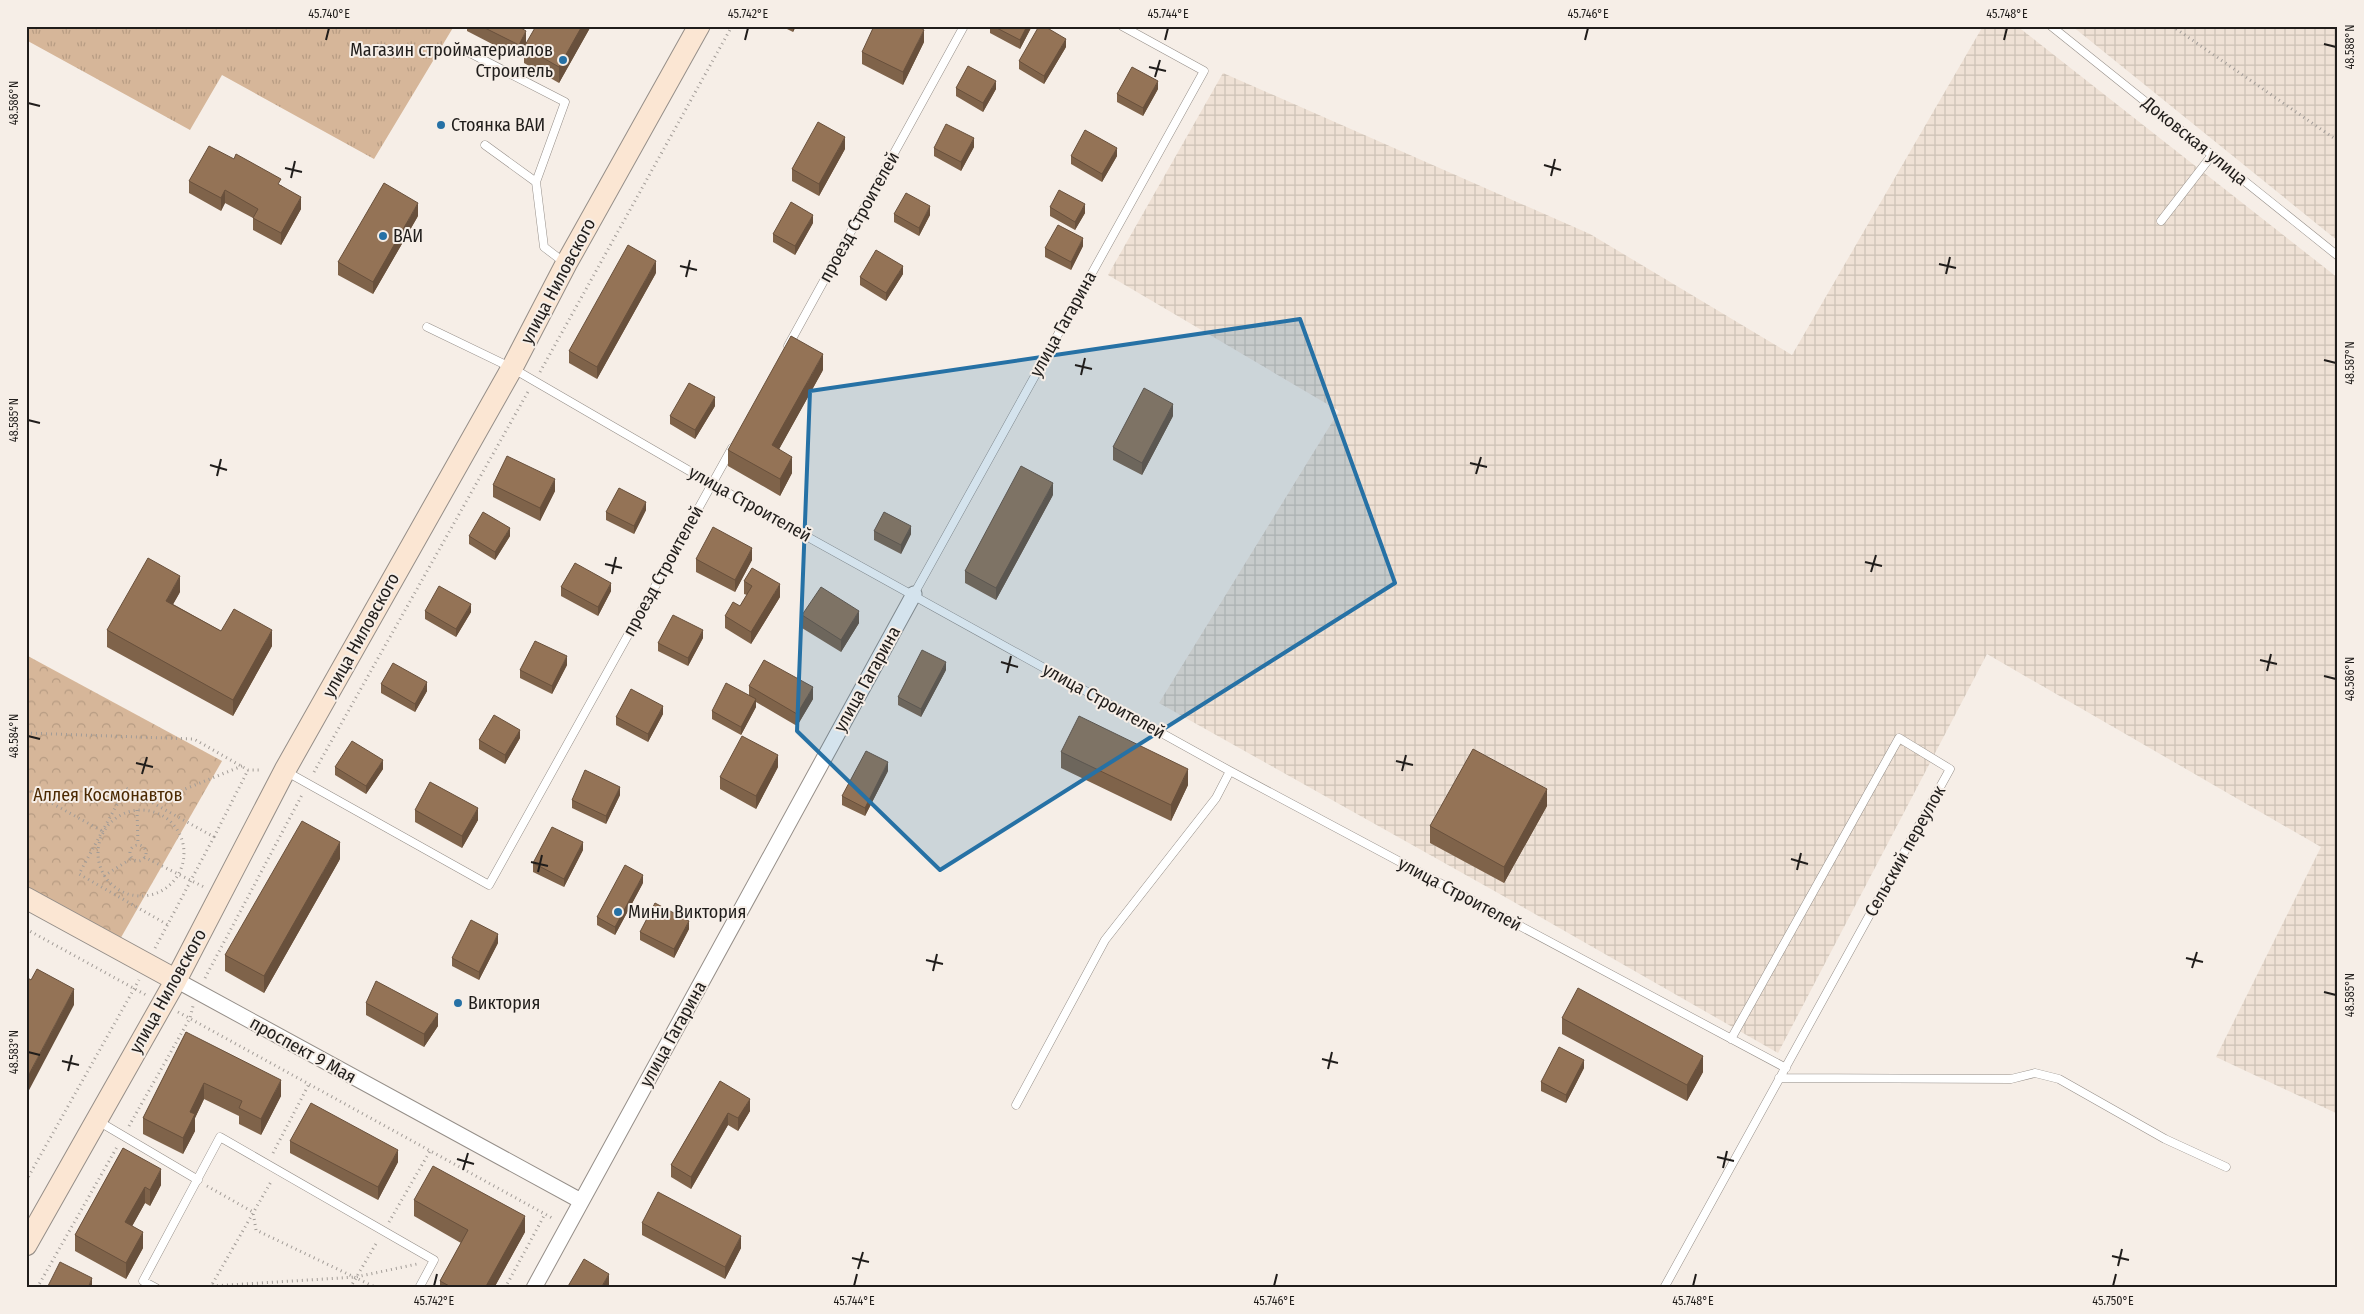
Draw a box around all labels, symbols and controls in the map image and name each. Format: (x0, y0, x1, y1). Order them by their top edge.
text: 45.740°E (308, 7, 350, 21)
text: 45.742°E (728, 7, 769, 21)
text: 45.744°E (1147, 7, 1189, 21)
text: 45.746°E (1567, 7, 1609, 21)
text: 45.748°E (1986, 7, 2028, 21)
text: 48.588°N (2343, 25, 2357, 69)
place label: Магазин стройматериалов Строитель (350, 39, 553, 82)
marker: Магазин стройматериалов Строитель (557, 54, 569, 66)
text: 48.586°N (7, 81, 21, 125)
street label: Доковская улица (2137, 91, 2252, 190)
place label: Стоянка ВАИ (451, 114, 545, 136)
marker: Стоянка ВАИ (435, 119, 447, 131)
street label: проезд Строителей (814, 148, 904, 286)
street label: улица Ниловского (516, 214, 600, 348)
place label: ВАИ (393, 225, 423, 247)
marker: ВАИ (377, 230, 389, 242)
street label: улица Гагарина (1025, 267, 1101, 381)
text: 48.587°N (2343, 341, 2357, 385)
text: 48.585°N (7, 398, 21, 442)
street label: улица Строителей (685, 461, 815, 547)
street label: проезд Строителей (618, 502, 708, 640)
street label: улица Ниловского (318, 569, 404, 701)
street label: улица Гагарина (829, 622, 905, 736)
text: 48.586°N (2343, 657, 2357, 701)
street label: улица Строителей (1039, 658, 1169, 744)
text: 48.584°N (7, 714, 21, 758)
street label: Сельский переулок (1860, 781, 1950, 920)
park label: Аллея Космонавтов (33, 784, 183, 806)
street label: улица Строителей (1394, 852, 1526, 936)
place label: Мини Виктория (628, 901, 746, 923)
marker: Мини Виктория (612, 906, 624, 918)
street label: улица Ниловского (125, 925, 211, 1057)
text: 48.585°N (2343, 973, 2357, 1017)
street label: улица Гагарина (635, 977, 711, 1091)
place label: Виктория (468, 992, 540, 1014)
marker: Виктория (452, 997, 464, 1009)
street label: проспект 9 Мая (246, 1012, 360, 1088)
text: 48.583°N (7, 1030, 21, 1074)
text: 45.742°E (414, 1294, 455, 1308)
text: 45.744°E (833, 1294, 875, 1308)
text: 45.746°E (1253, 1294, 1295, 1308)
text: 45.748°E (1672, 1294, 1714, 1308)
text: 45.750°E (2092, 1294, 2134, 1308)

